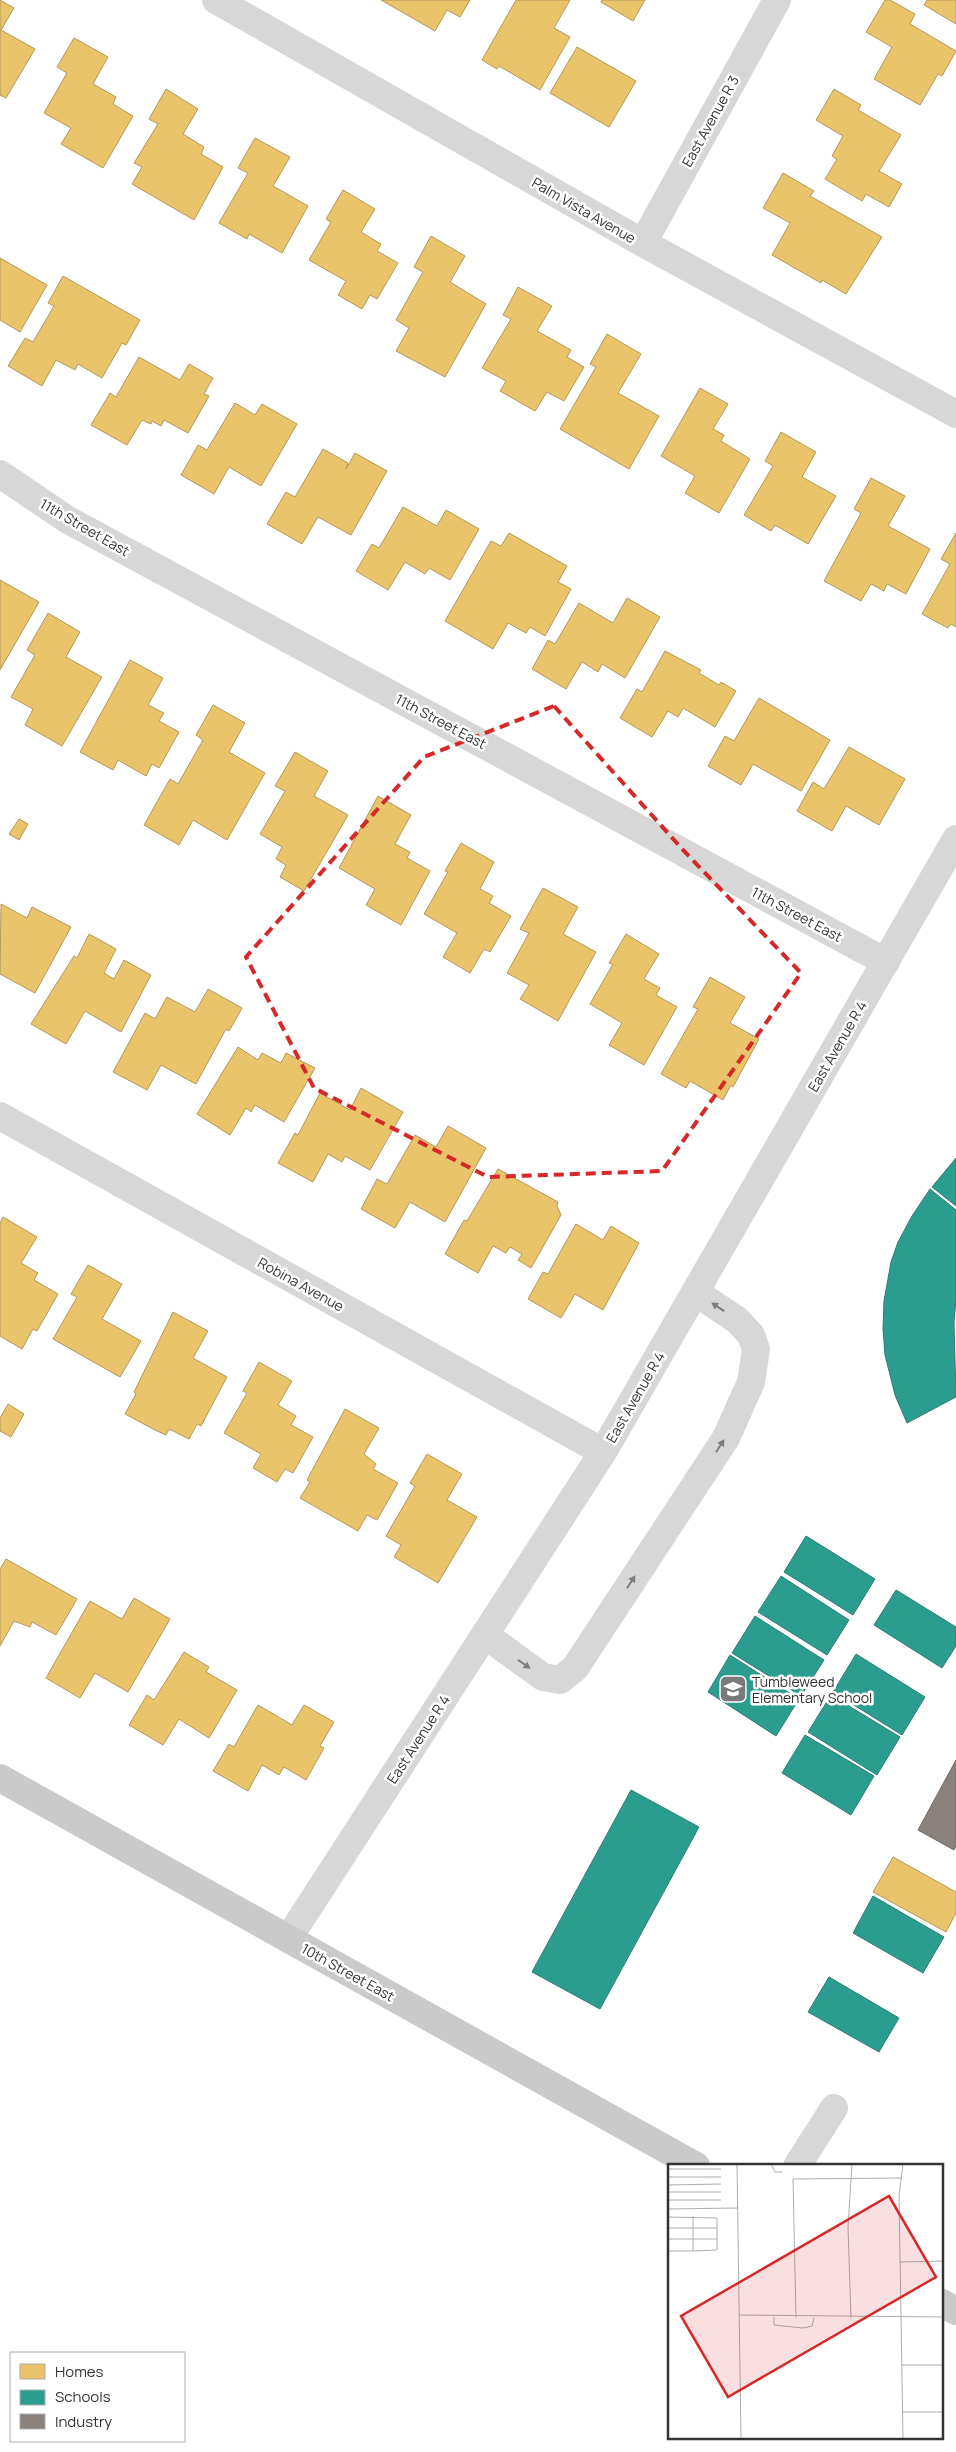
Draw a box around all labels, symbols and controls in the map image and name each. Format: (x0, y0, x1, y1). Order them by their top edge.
street label: East Avenue R 3 (677, 72, 743, 170)
street label: Palm Vista Avenue (529, 173, 639, 247)
street label: 11th Street East (37, 494, 134, 560)
street label: 11th Street East (392, 689, 490, 753)
street label: 11th Street East (748, 882, 846, 946)
street label: East Avenue R 4 (803, 997, 871, 1095)
street label: Robina Avenue (255, 1253, 347, 1315)
one-way arrow (712, 1302, 725, 1312)
street label: East Avenue R 4 (601, 1348, 669, 1446)
one-way arrow (716, 1439, 725, 1452)
one-way arrow (626, 1575, 636, 1588)
one-way arrow (518, 1658, 531, 1668)
place label: Tumbleweed Elementary School (752, 1672, 872, 1707)
school or university icon: Tumbleweed Elementary School (718, 1674, 748, 1704)
street label: East Avenue R 4 (382, 1691, 454, 1787)
street label: 10th Street East (298, 1939, 398, 2006)
inset map (668, 2164, 944, 2440)
legend (10, 2352, 185, 2442)
text: Homes (55, 2361, 104, 2382)
text: Schools (55, 2386, 111, 2407)
text: Industry (55, 2411, 112, 2432)

